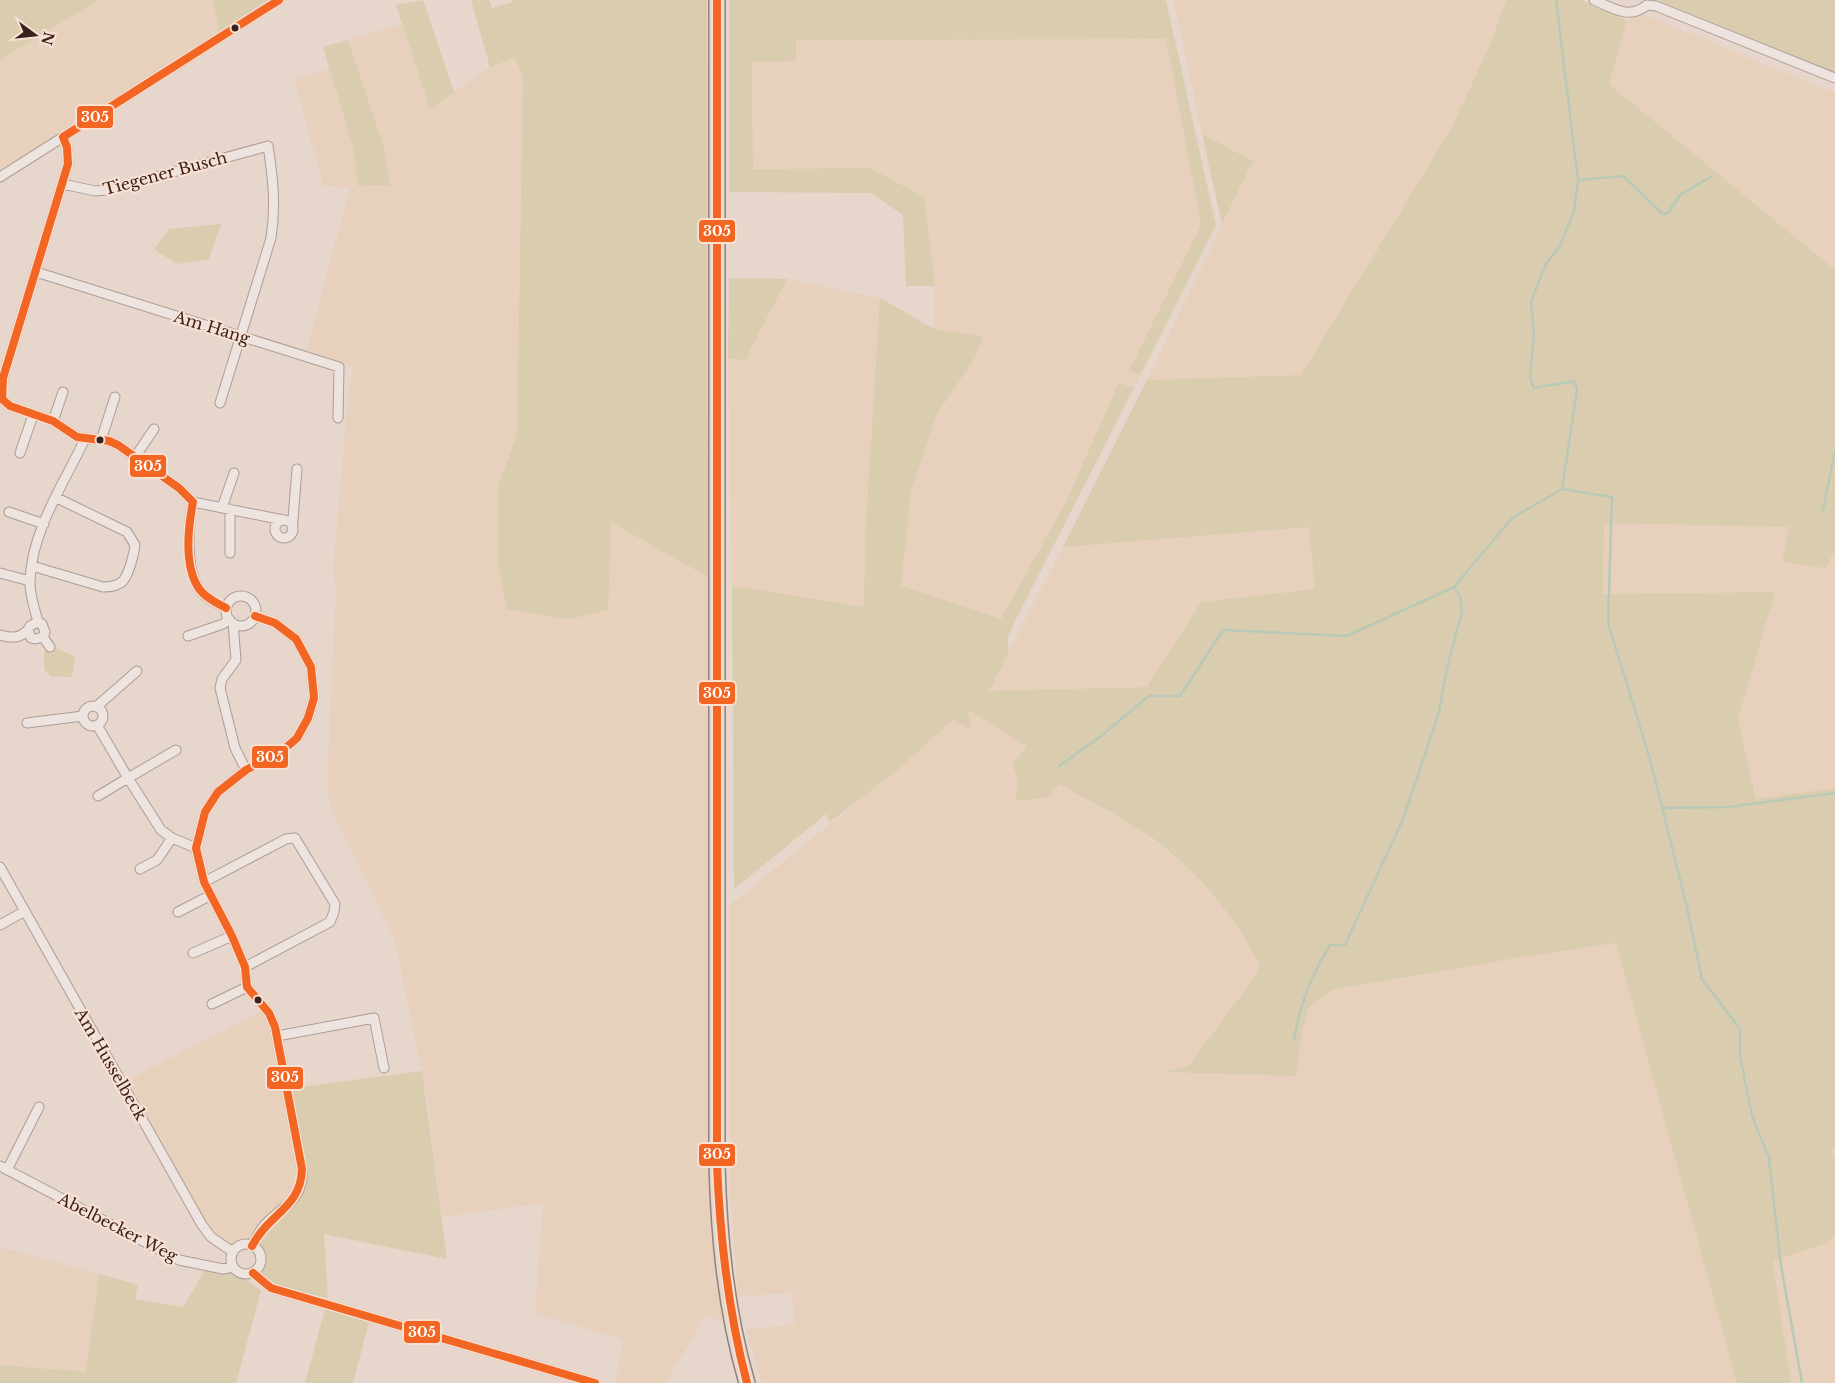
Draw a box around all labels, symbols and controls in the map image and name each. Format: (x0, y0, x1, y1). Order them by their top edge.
north arrow (10, 10, 60, 60)
unlabelled marker (230, 23, 240, 33)
text: N (37, 30, 58, 47)
line badge: 305 (76, 105, 114, 129)
text: 305 (81, 108, 109, 126)
street label: Tiegener Busch (101, 147, 229, 199)
line badge: 305 (698, 219, 736, 243)
text: 305 (703, 222, 731, 240)
street label: Am Hang (171, 306, 253, 348)
unlabelled marker (95, 435, 105, 445)
line badge: 305 (129, 454, 167, 478)
text: 305 (134, 457, 162, 475)
line badge: 305 (698, 681, 736, 705)
text: 305 (703, 684, 731, 702)
line badge: 305 (251, 745, 289, 769)
text: 305 (256, 748, 284, 766)
unlabelled marker (253, 995, 263, 1005)
street label: Am Husselbeck (70, 1003, 151, 1124)
line badge: 305 (266, 1066, 304, 1090)
text: 305 (271, 1068, 299, 1086)
line badge: 305 (698, 1143, 736, 1167)
text: 305 (703, 1145, 731, 1163)
street label: Abelbecker Weg (54, 1188, 181, 1266)
line badge: 305 (403, 1320, 441, 1344)
text: 305 (408, 1323, 436, 1341)

